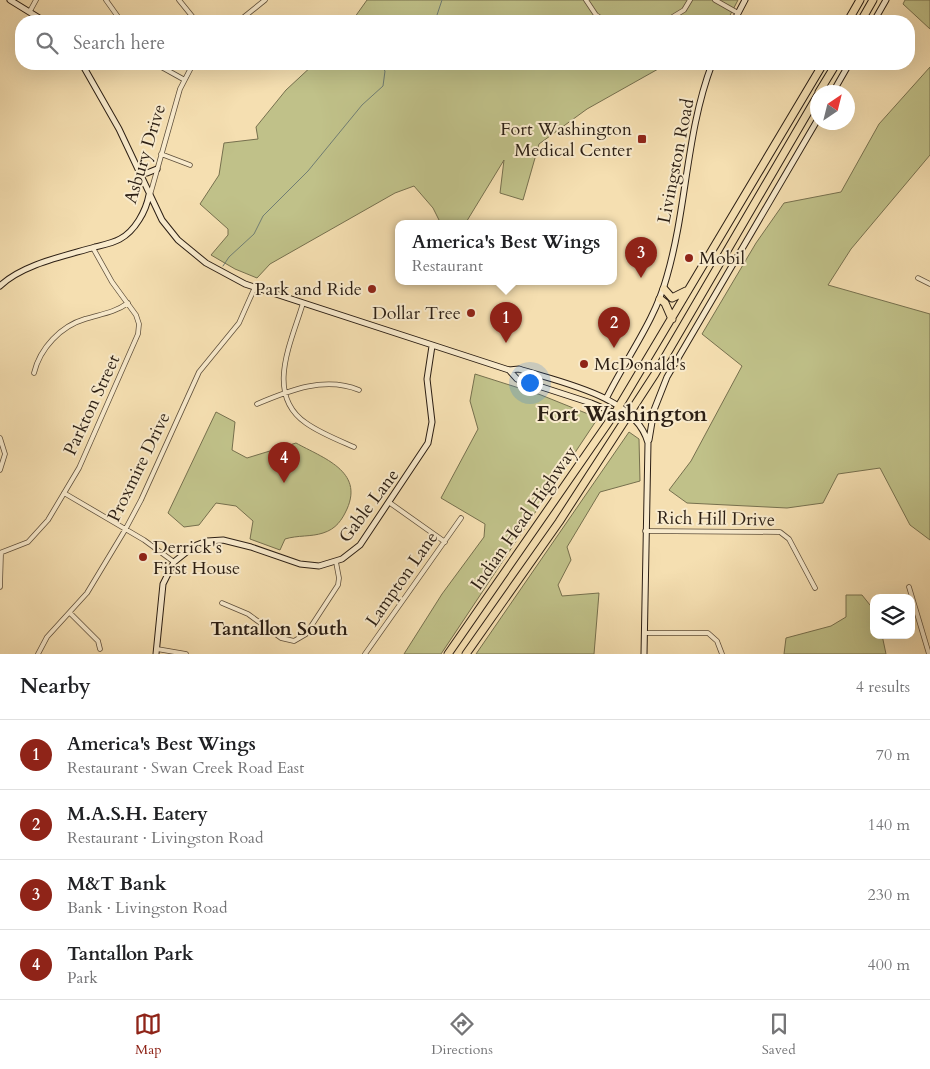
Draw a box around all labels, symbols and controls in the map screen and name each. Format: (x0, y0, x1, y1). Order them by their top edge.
search box (15, 15, 915, 70)
icon: search (33, 29, 61, 57)
text: Search here (73, 30, 165, 56)
north arrow (810, 85, 855, 130)
street label: Livingston Road (652, 96, 700, 225)
street label: Asbury Drive (118, 101, 172, 207)
place label: Fort Washington Medical Center (500, 117, 633, 163)
marker: Fort Washington Medical Center (636, 133, 648, 145)
popup (395, 220, 617, 285)
text: America's Best Wings (412, 229, 600, 255)
pin: 3 (625, 237, 657, 278)
place label: Mobil (699, 246, 745, 271)
marker: Mobil (683, 252, 695, 264)
text: Restaurant (412, 255, 483, 277)
place label: Park and Ride (255, 277, 362, 302)
marker: Park and Ride (366, 283, 378, 295)
place label: Dollar Tree (372, 301, 461, 326)
pin: 1 (490, 302, 522, 343)
marker: Dollar Tree (465, 307, 477, 319)
pin: 2 (598, 307, 630, 348)
street label: Parkton Street (58, 350, 126, 459)
place label: McDonald's (594, 352, 686, 377)
marker: McDonald's (578, 358, 590, 370)
your location (517, 370, 543, 396)
district label: Fort Washington (537, 399, 707, 429)
street label: Proxmire Drive (102, 408, 176, 526)
street label: Indian Head Highway (465, 440, 584, 595)
pin: 4 (268, 442, 300, 483)
street label: Gable Lane (333, 464, 405, 548)
street label: Rich Hill Drive (657, 505, 775, 533)
street label: Lampton Lane (360, 526, 444, 632)
place label: Derrick's First House (153, 535, 240, 581)
marker: Derrick's First House (137, 551, 149, 563)
map controls (870, 594, 915, 639)
button: layers (870, 594, 915, 639)
district label: Tantallon South (210, 616, 348, 642)
text: Nearby (20, 672, 91, 701)
text: 4 results (856, 676, 910, 698)
text: America's Best Wings (67, 731, 256, 757)
text: 1 (32, 744, 40, 766)
text: 70 m (876, 744, 910, 766)
text: Restaurant · Swan Creek Road East (67, 757, 304, 779)
text: M.A.S.H. Eatery (67, 801, 208, 827)
text: 2 (32, 814, 40, 836)
text: 140 m (868, 814, 910, 836)
text: Restaurant · Livingston Road (67, 827, 263, 849)
text: M&T Bank (67, 871, 167, 897)
text: 3 (32, 884, 40, 906)
text: 230 m (868, 884, 910, 906)
text: Bank · Livingston Road (67, 897, 228, 919)
text: Tantallon Park (67, 941, 194, 967)
text: 4 (32, 954, 40, 976)
text: 400 m (868, 954, 910, 976)
text: Park (67, 967, 98, 989)
tab: Map (134, 1010, 162, 1059)
tab: Directions (431, 1010, 493, 1059)
tab: Saved (762, 1010, 796, 1059)

